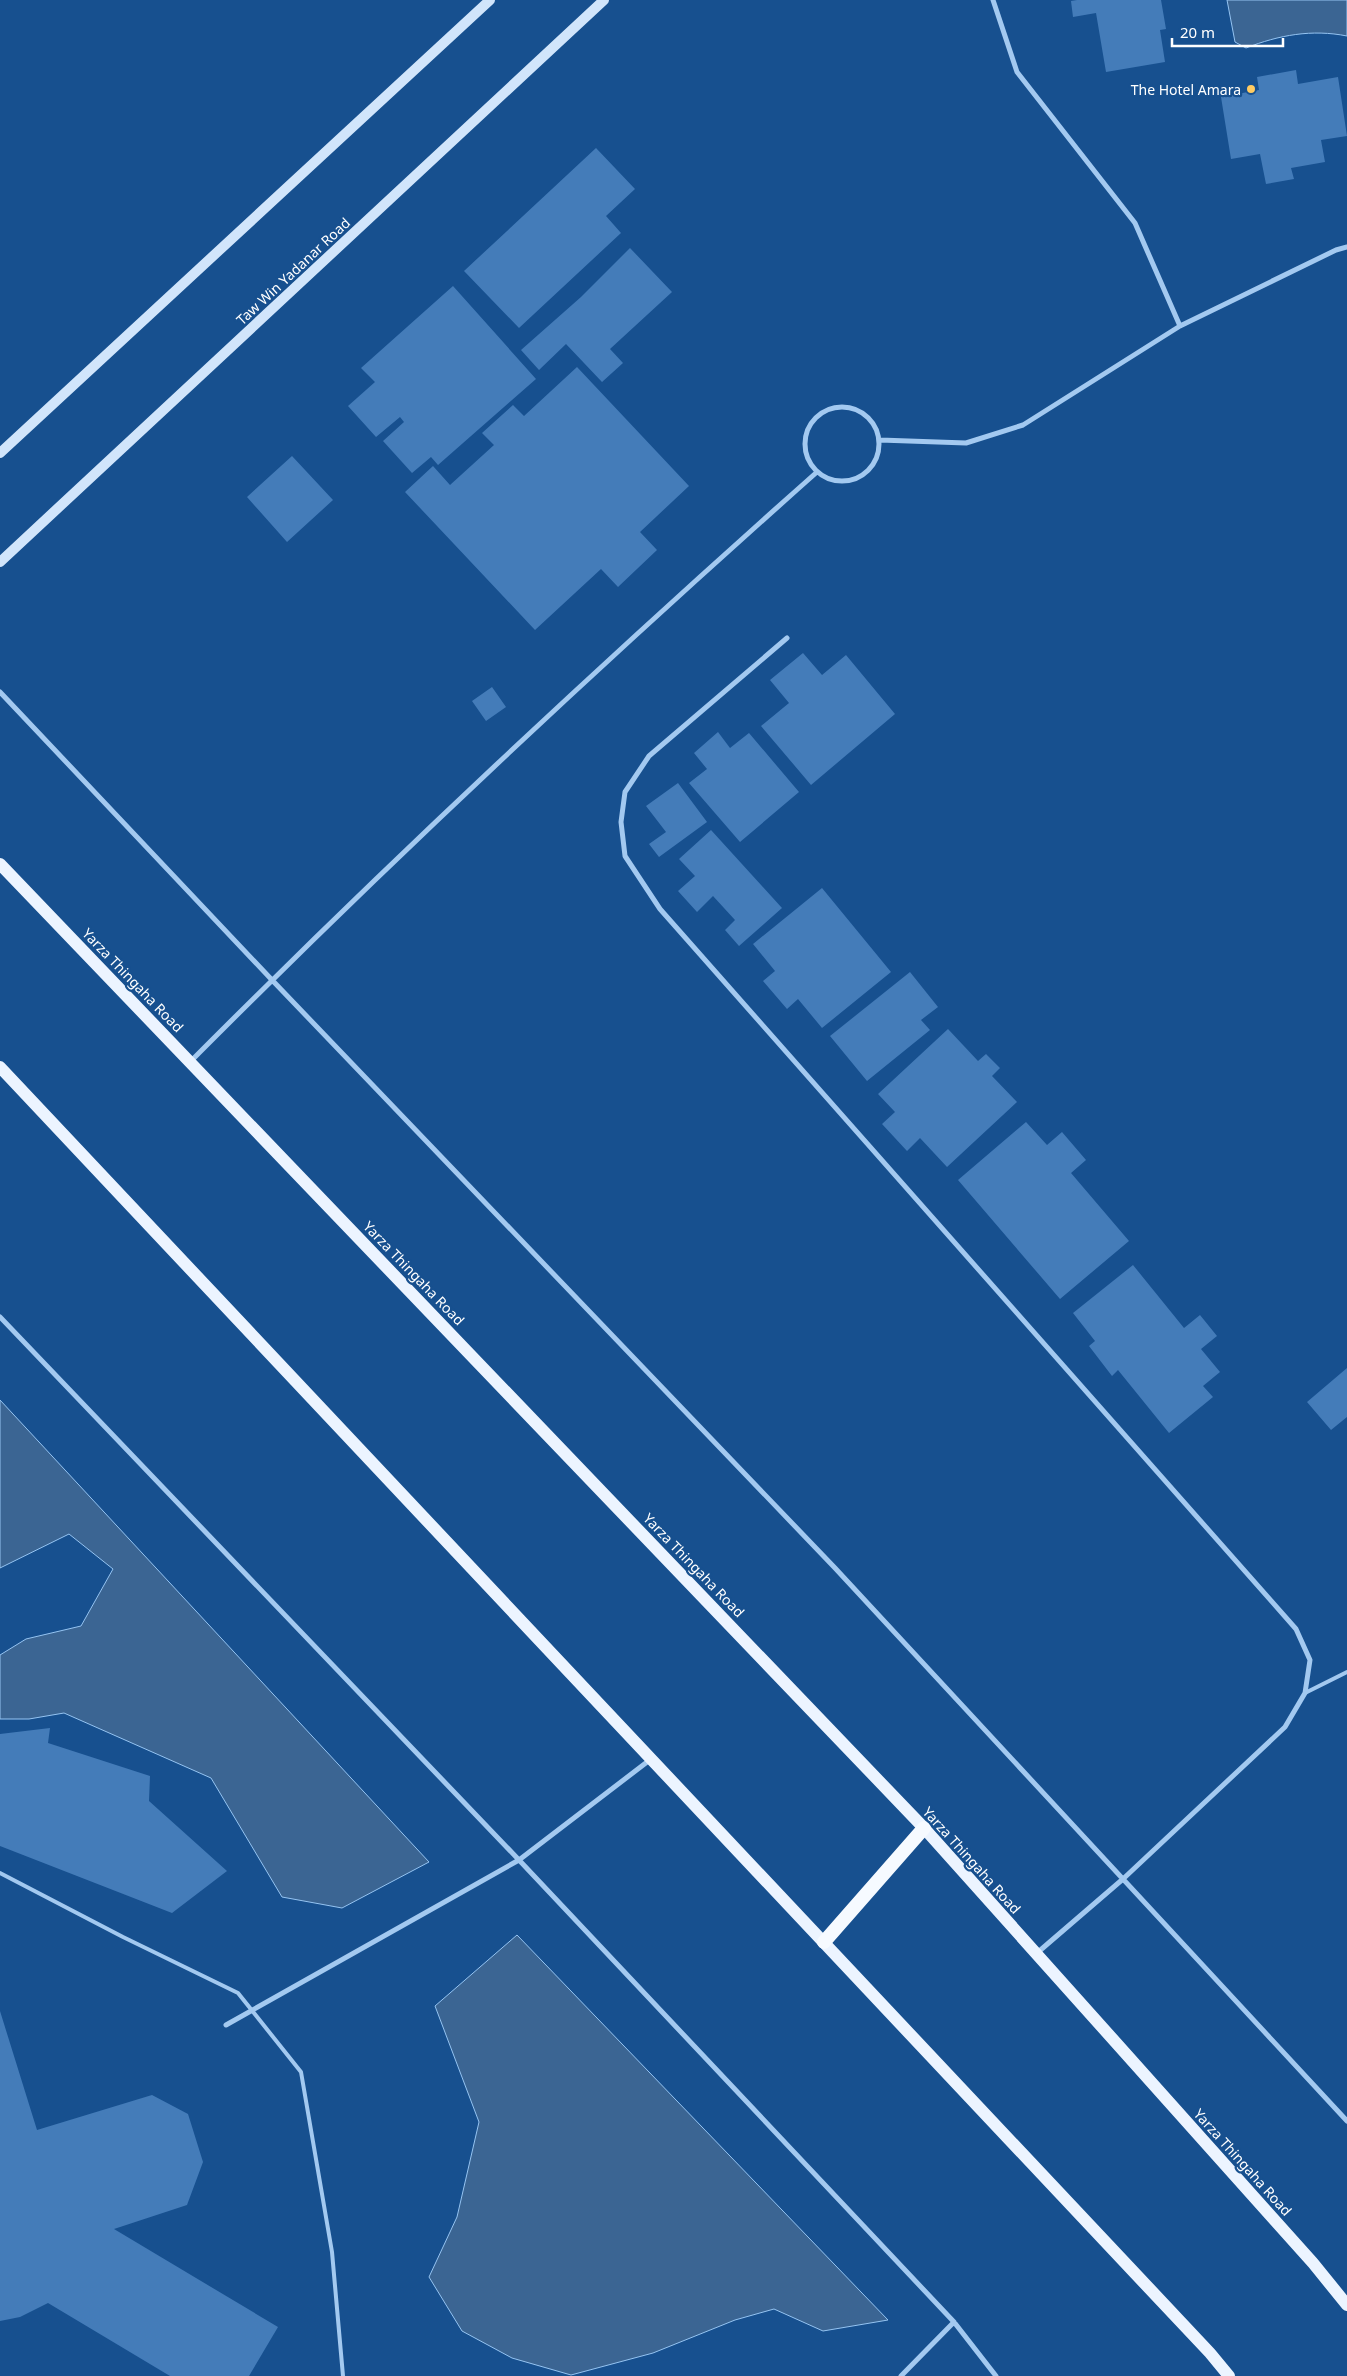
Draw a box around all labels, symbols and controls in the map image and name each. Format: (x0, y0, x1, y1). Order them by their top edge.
scale bar (1172, 15, 1283, 47)
text: 20 m (1180, 22, 1215, 42)
place label: The Hotel Amara (1131, 80, 1241, 99)
marker: The Hotel Amara (1245, 83, 1257, 95)
street label: Taw Win Yadanar Road (232, 213, 354, 329)
street label: Yarza Thingaha Road (78, 924, 188, 1036)
street label: Yarza Thingaha Road (359, 1217, 469, 1329)
street label: Yarza Thingaha Road (639, 1509, 749, 1621)
street label: Yarza Thingaha Road (919, 1802, 1025, 1918)
street label: Yarza Thingaha Road (1190, 2104, 1296, 2220)

